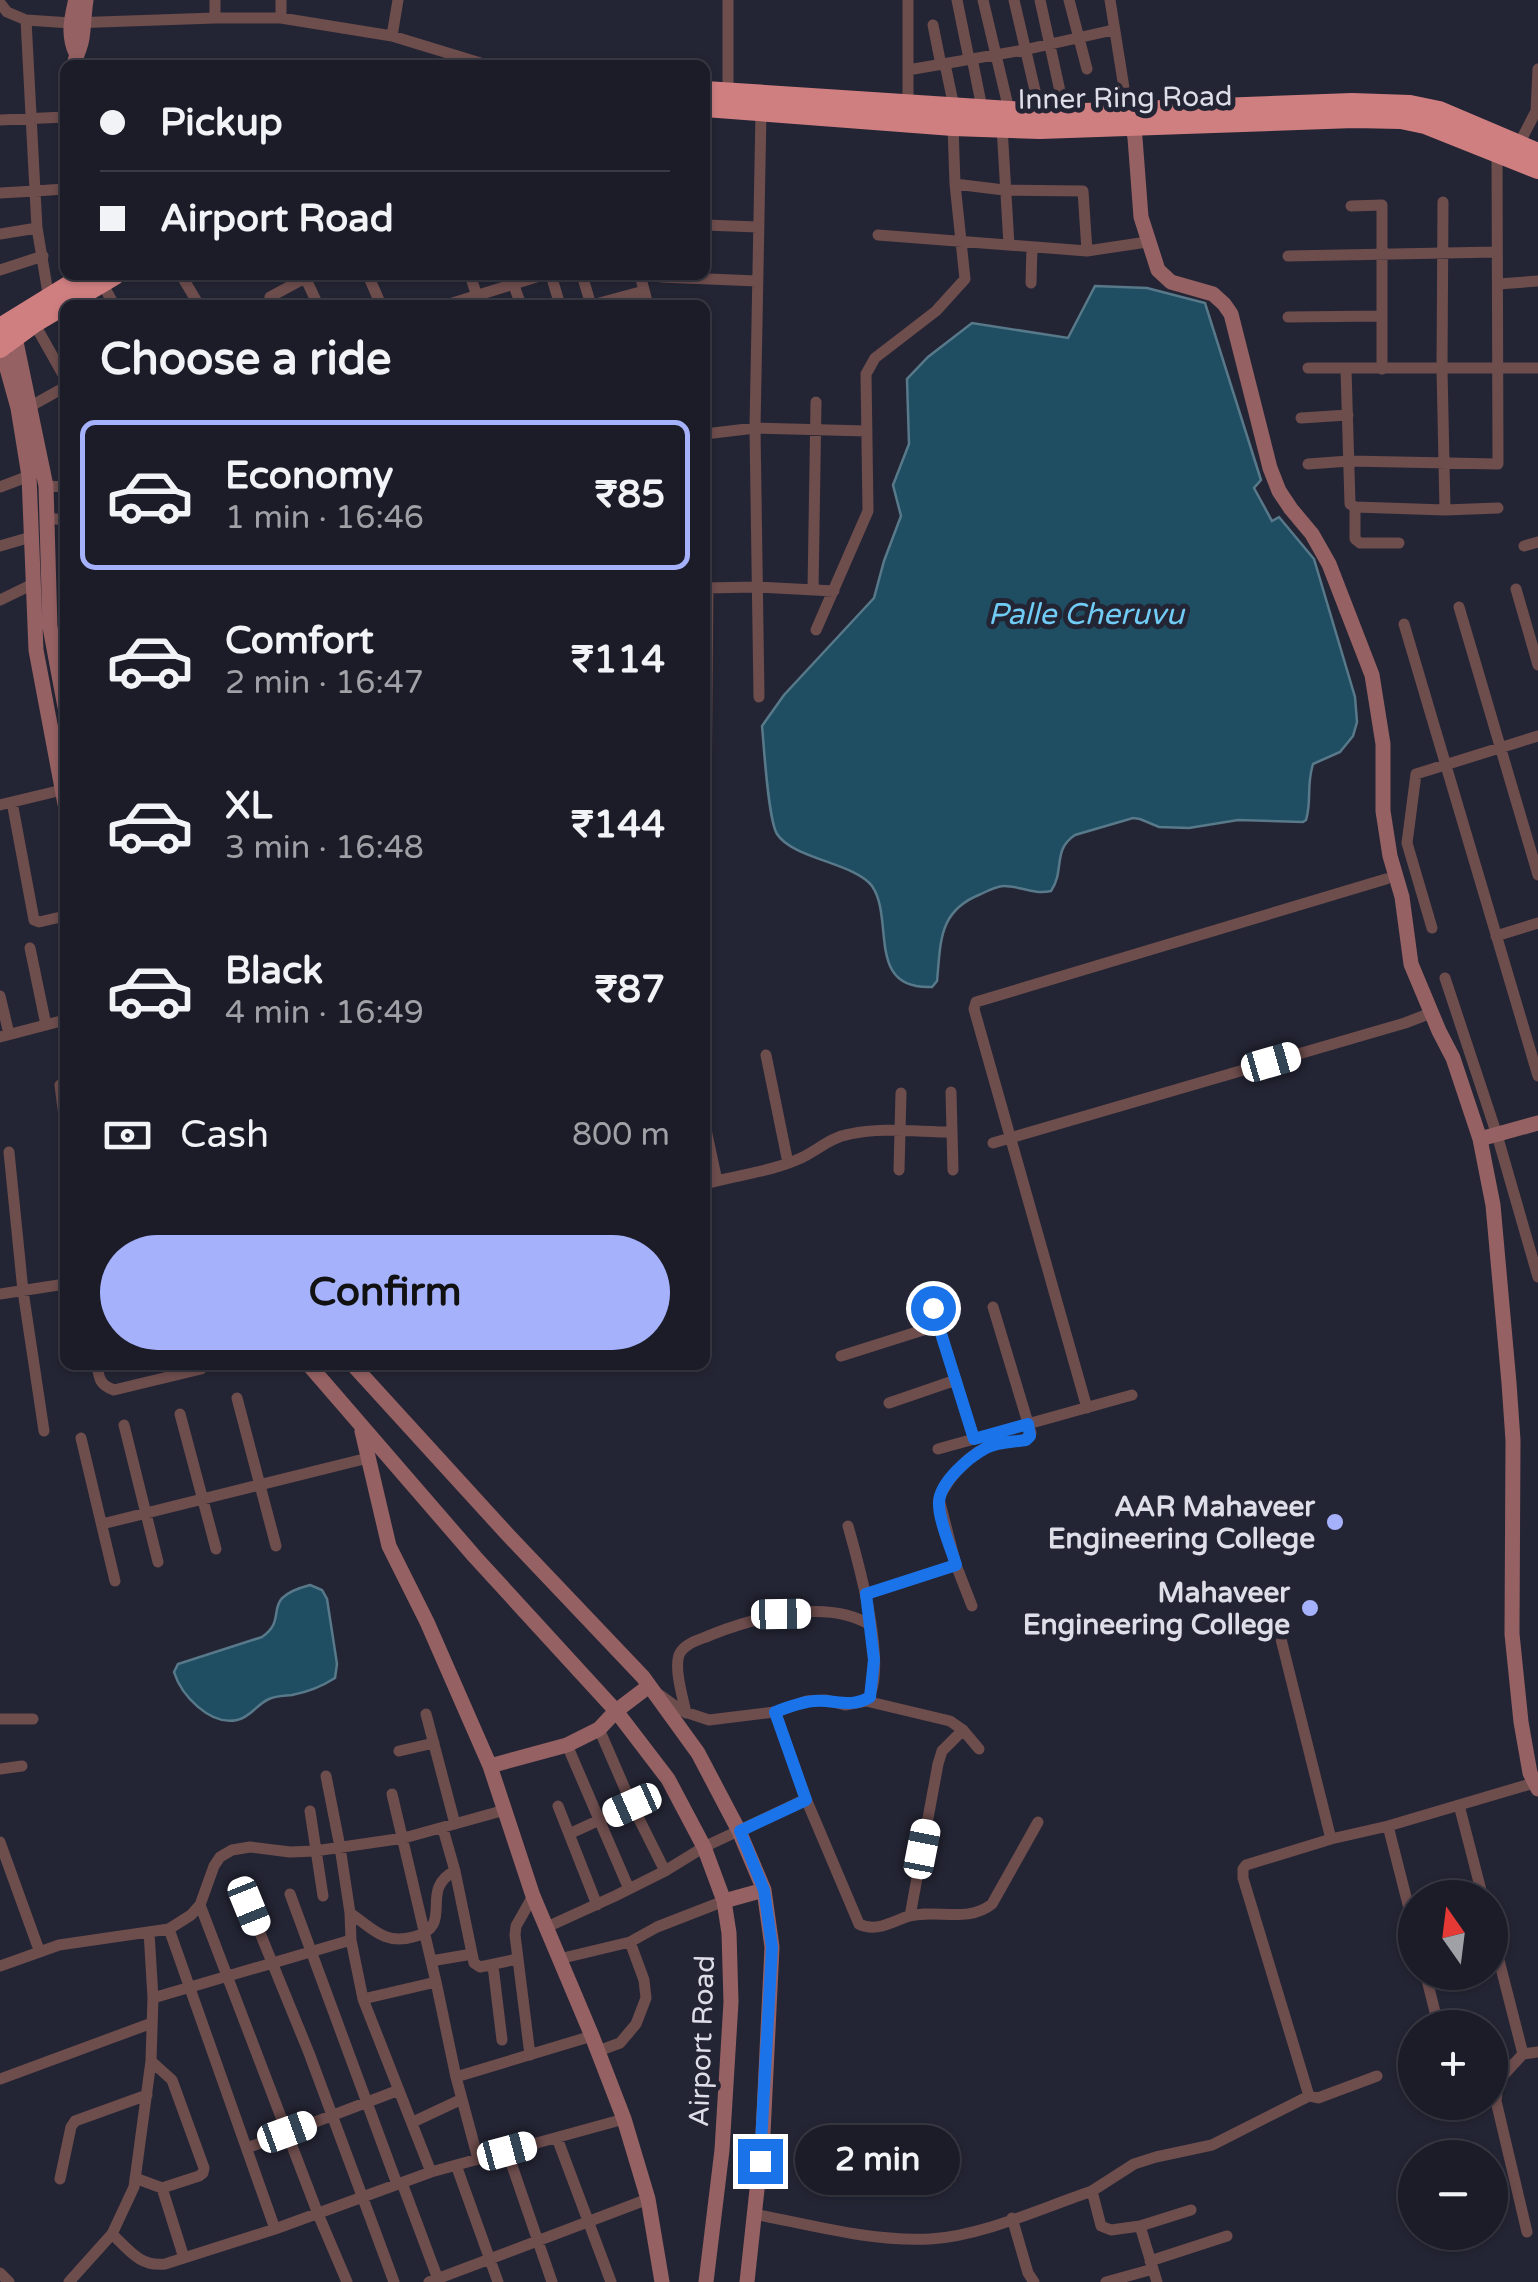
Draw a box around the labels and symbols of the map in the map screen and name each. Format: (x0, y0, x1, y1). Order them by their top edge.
street label: Inner Ring Road (1017, 79, 1233, 117)
water label: Palle Cheruvu (988, 596, 1186, 633)
car (1238, 1039, 1304, 1085)
route start (911, 1286, 956, 1331)
place label: AAR Mahaveer Engineering College (1048, 1490, 1316, 1556)
marker: AAR Mahaveer Engineering College (1324, 1511, 1346, 1533)
place label: Mahaveer Engineering College (1023, 1576, 1291, 1642)
marker: Mahaveer Engineering College (1299, 1597, 1321, 1619)
car (751, 1598, 811, 1630)
car (598, 1779, 666, 1831)
car (902, 1817, 942, 1881)
car (224, 1873, 274, 1939)
north arrow (1398, 1880, 1508, 1990)
street label: Airport Road (682, 1954, 722, 2128)
car (254, 2108, 320, 2156)
callout: 2 min (795, 2126, 960, 2196)
car (474, 2129, 540, 2173)
route end (738, 2139, 783, 2184)

